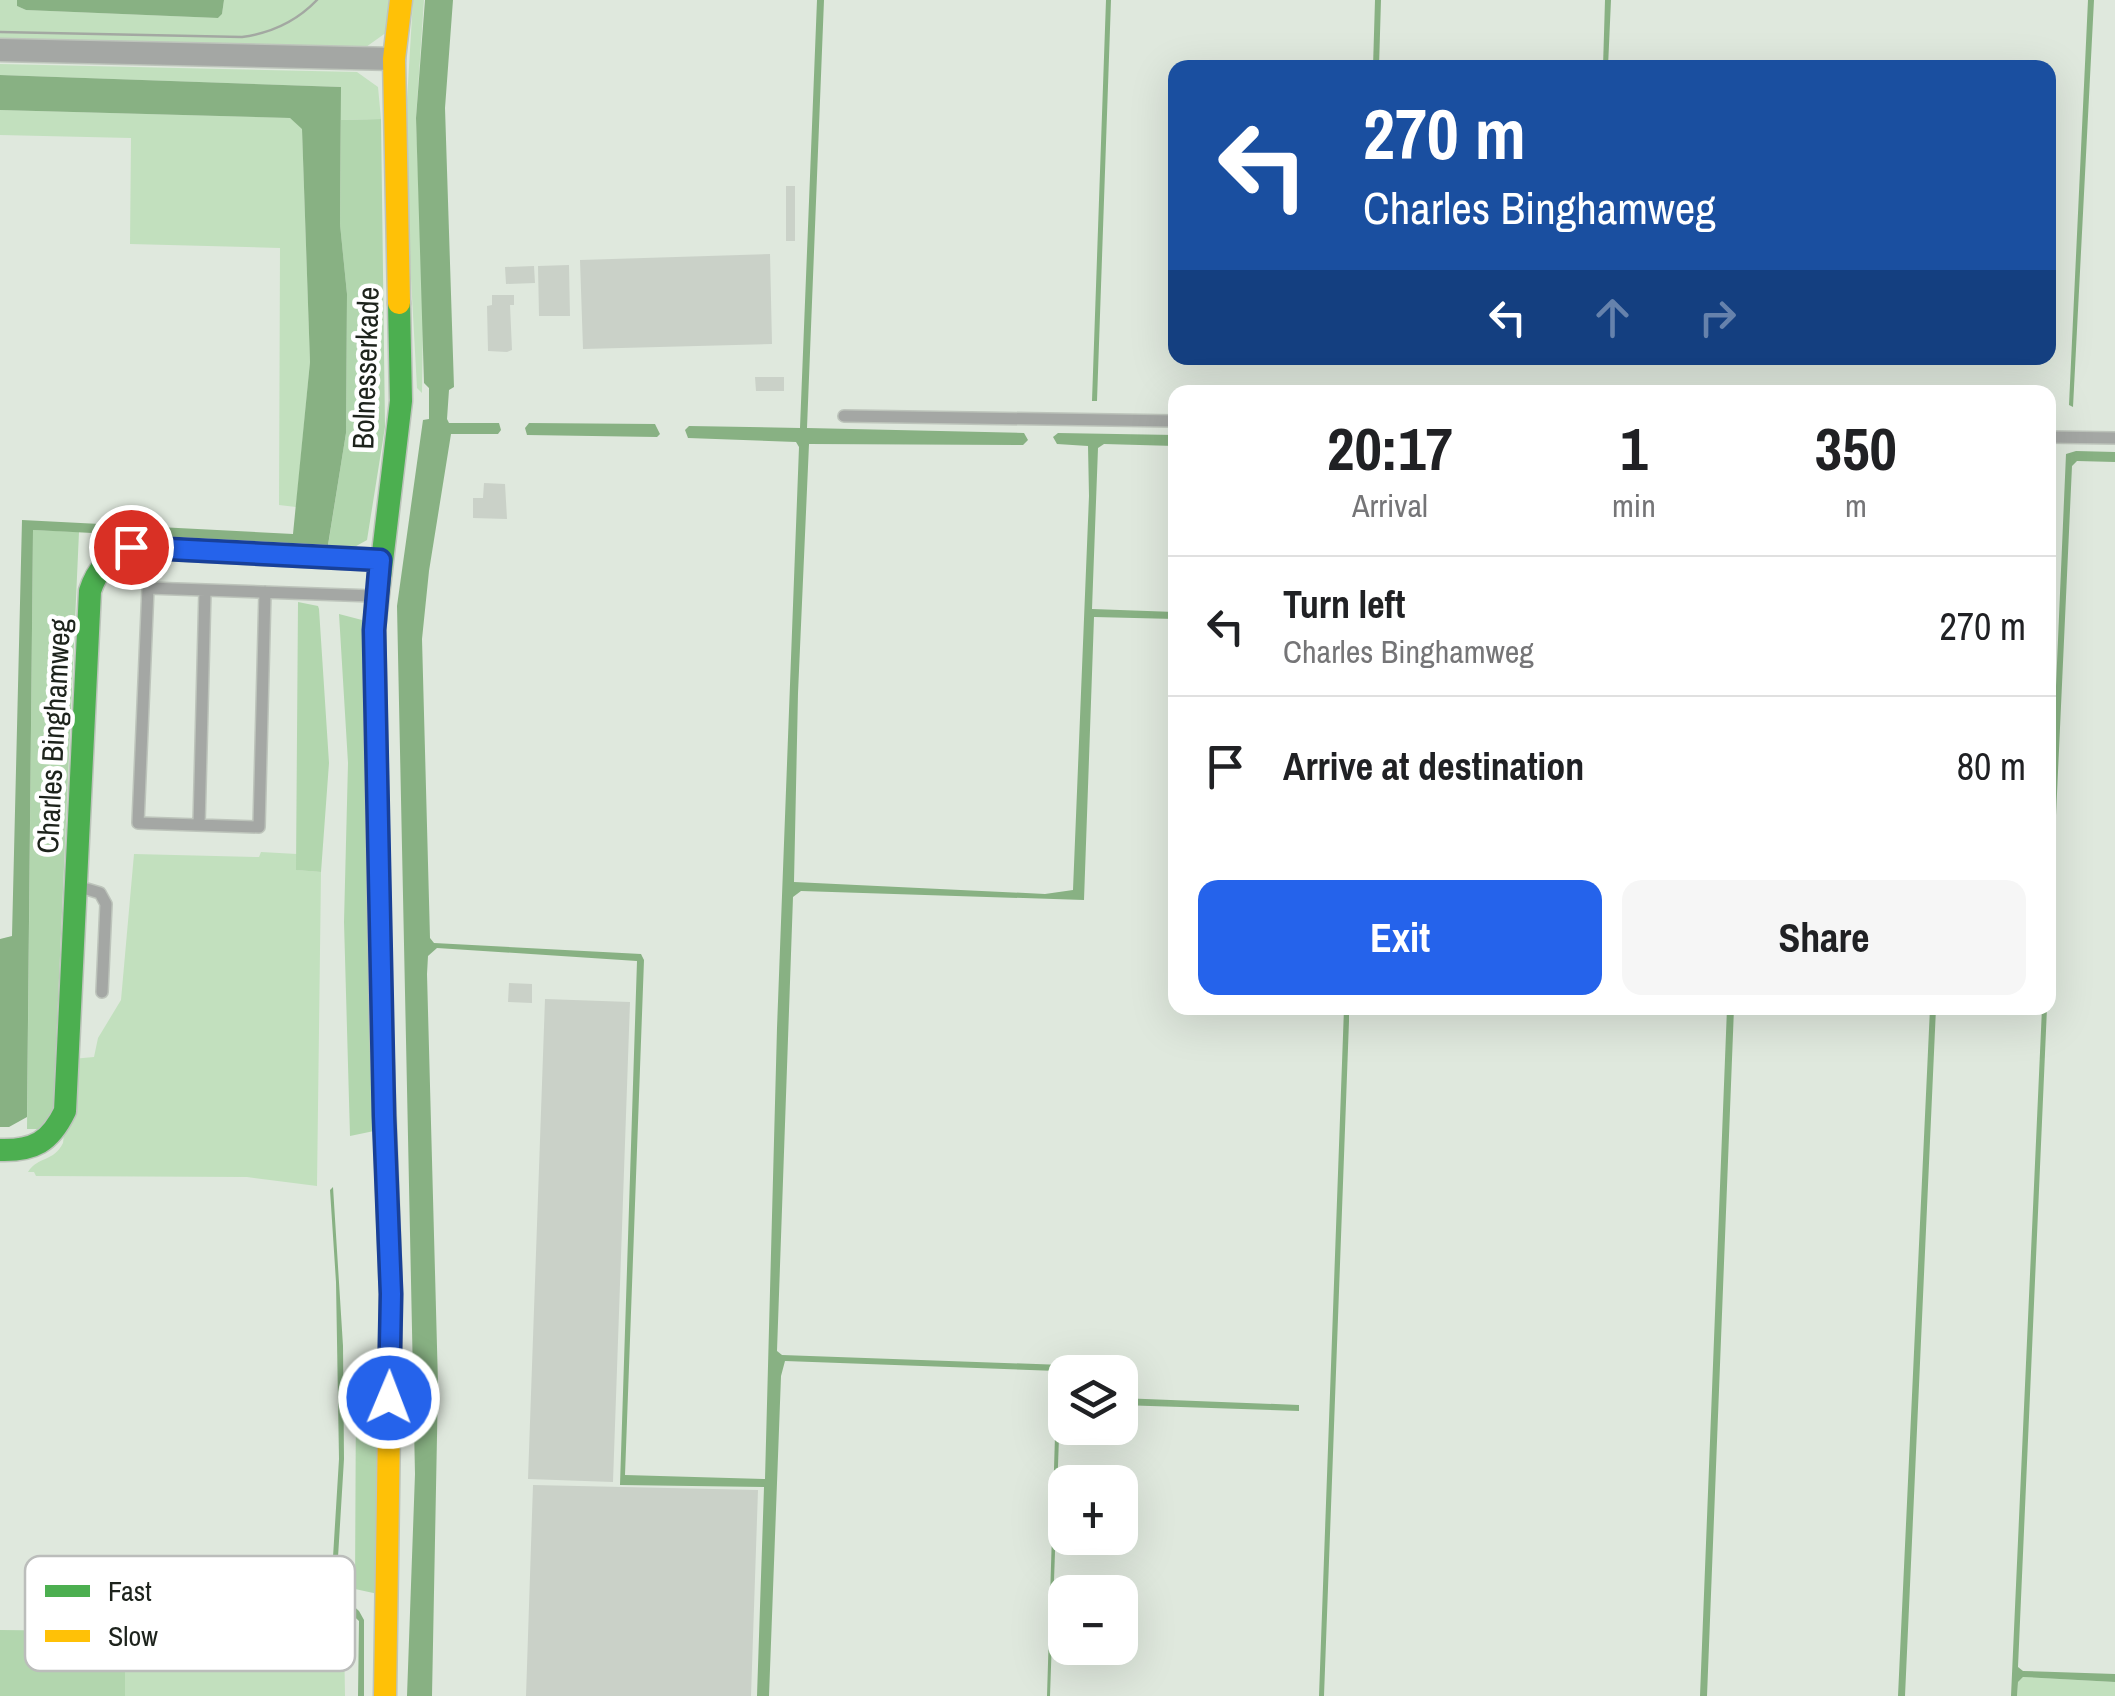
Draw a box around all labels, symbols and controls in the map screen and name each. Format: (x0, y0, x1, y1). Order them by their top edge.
text: 270 m (1363, 87, 1526, 181)
icon: left (1198, 100, 1328, 230)
text: Charles Binghamweg (1363, 177, 1716, 238)
street label: Bolnesserkade (342, 286, 388, 450)
icon: left (1480, 290, 1535, 345)
icon: ahead (1585, 290, 1640, 345)
icon: right (1690, 290, 1745, 345)
text: 20:17 (1327, 408, 1453, 489)
text: 1 (1620, 408, 1648, 489)
text: 350 (1815, 408, 1897, 489)
text: Arrival (1352, 484, 1428, 527)
text: min (1612, 484, 1656, 527)
text: m (1845, 484, 1867, 527)
pin (89, 505, 174, 590)
icon: arrive (104, 520, 159, 575)
text: Turn left (1283, 579, 1405, 630)
icon: left (1198, 599, 1253, 654)
text: 270 m (1939, 601, 2026, 652)
street label: Charles Binghamweg (27, 617, 79, 854)
text: Charles Binghamweg (1283, 630, 1534, 673)
icon: arrive (1198, 739, 1253, 794)
text: Arrive at destination (1283, 741, 1584, 792)
text: 80 m (1957, 741, 2026, 792)
button: Exit (1198, 880, 1602, 995)
button: Share (1622, 880, 2026, 995)
position arrow (337, 1346, 441, 1450)
map controls (1048, 1355, 1138, 1665)
button: layers (1048, 1355, 1138, 1445)
button: + (1048, 1465, 1138, 1555)
legend (25, 1556, 355, 1671)
text: Fast (108, 1572, 152, 1610)
button: − (1048, 1575, 1138, 1665)
text: Slow (108, 1617, 158, 1655)

